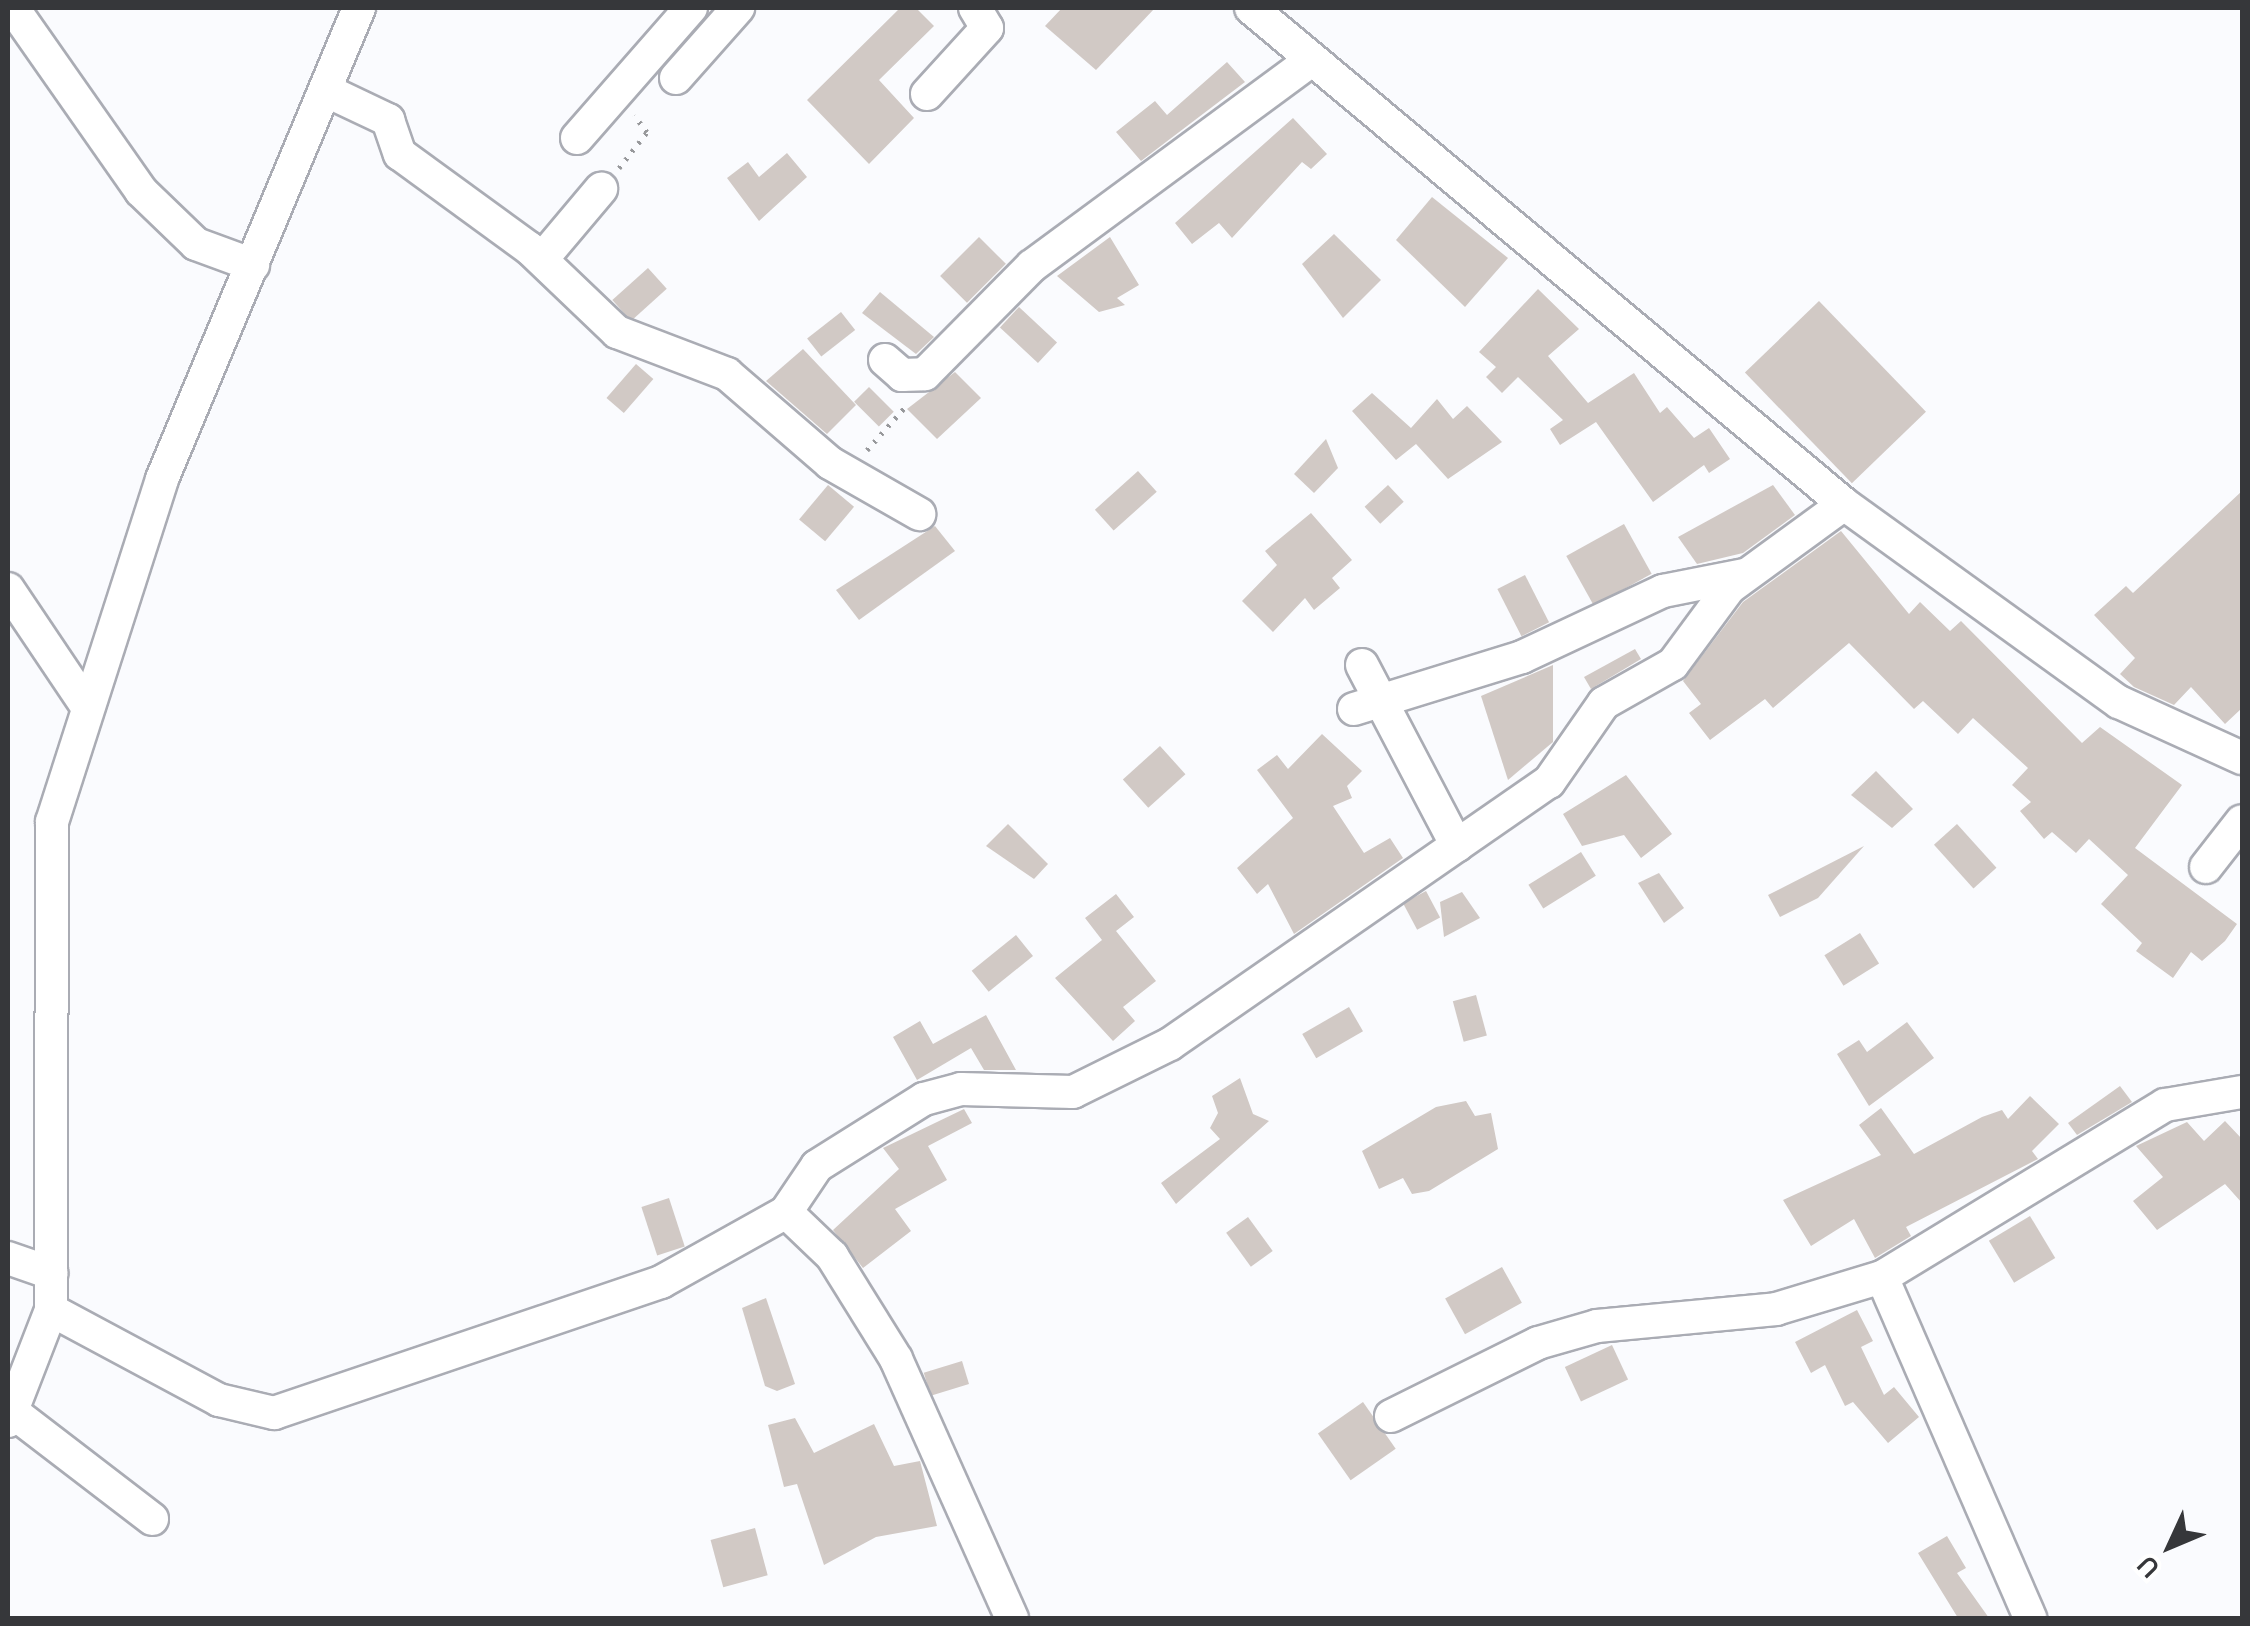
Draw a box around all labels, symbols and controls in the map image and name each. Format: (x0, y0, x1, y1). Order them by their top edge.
north arrow (2120, 1496, 2220, 1596)
text: U (2129, 1549, 2167, 1586)

